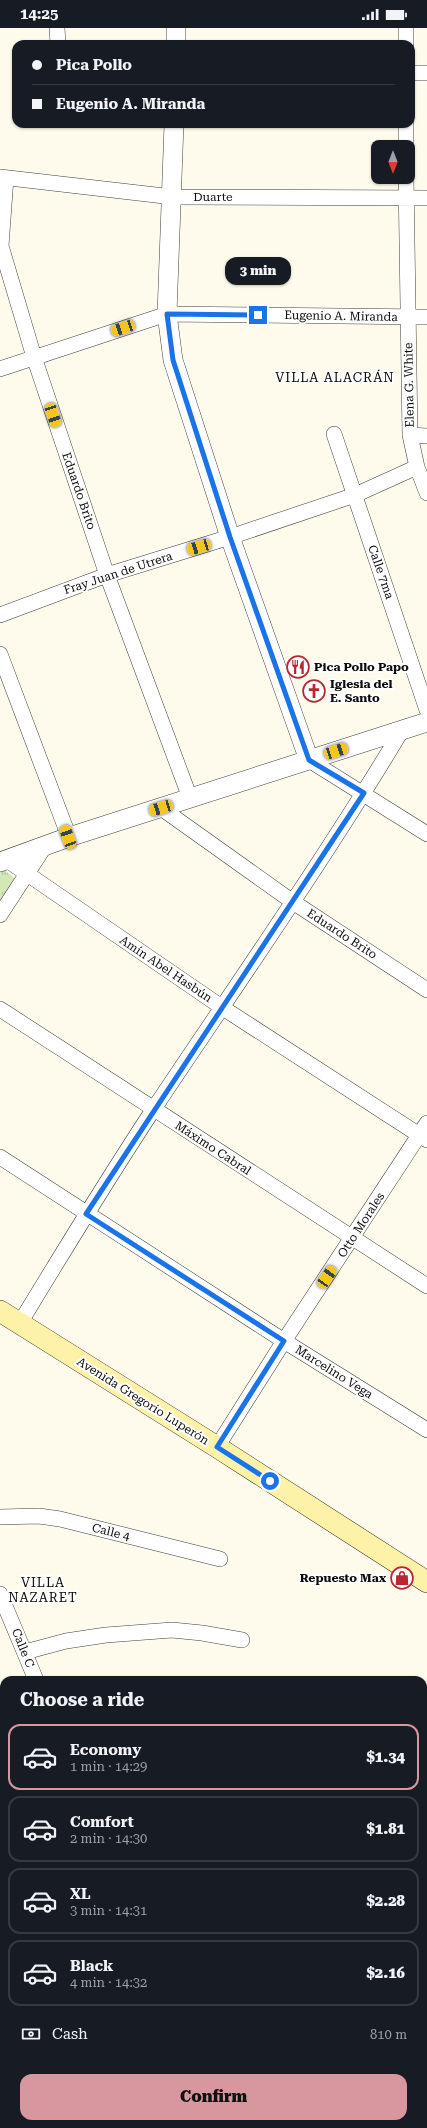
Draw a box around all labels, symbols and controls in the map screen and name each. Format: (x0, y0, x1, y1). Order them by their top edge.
text: 14:25 (20, 5, 58, 23)
text: Pica Pollo (56, 56, 132, 74)
text: Eugenio A. Miranda (56, 95, 205, 113)
north arrow (371, 140, 415, 184)
map controls (371, 140, 415, 184)
street label: Duarte (193, 190, 233, 204)
callout: 3 min (225, 257, 291, 285)
text: 3 min (240, 263, 276, 278)
route end (249, 306, 267, 324)
street label: Eugenio A. Miranda (284, 308, 398, 324)
car (110, 319, 136, 337)
street label: Elena G. White (401, 342, 417, 428)
district label: VILLA ALACRÁN (275, 369, 395, 385)
car (43, 402, 63, 428)
street label: Eduardo Brito (59, 450, 99, 532)
car (186, 538, 212, 556)
street label: Calle 7ma (365, 543, 397, 601)
street label: Fray Juan de Utrera (62, 549, 175, 597)
restaurant icon: Pica Pollo Papo (285, 654, 311, 680)
place label: Pica Pollo Papo (314, 660, 409, 674)
place label: Iglesia del E. Santo (330, 677, 392, 705)
church icon: Iglesia del E. Santo (301, 678, 327, 704)
car (323, 742, 349, 760)
car (148, 799, 174, 817)
car (58, 824, 78, 850)
street label: Eduardo Brito (304, 906, 380, 962)
street label: Amín Abel Hasbún (117, 933, 215, 1005)
street label: Máximo Cabral (172, 1118, 254, 1178)
street label: Otto Morales (335, 1190, 387, 1260)
car (315, 1264, 339, 1290)
street label: Marcelino Vega (293, 1343, 376, 1402)
street label: Avenida Gregorio Luperón (74, 1354, 212, 1448)
route start (261, 1472, 279, 1490)
street label: Calle 4 (90, 1521, 132, 1544)
shop icon: Repuesto Max (389, 1565, 415, 1591)
place label: Repuesto Max (300, 1571, 386, 1585)
district label: VILLA NAZARET (8, 1575, 78, 1605)
street label: Calle C (9, 1626, 37, 1670)
text: Choose a ride (20, 1689, 144, 1710)
icon: car (22, 1739, 58, 1775)
text: Economy (70, 1741, 141, 1759)
text: $1.34 (366, 1748, 405, 1766)
text: 1 min · 14:29 (70, 1759, 147, 1774)
icon: car (22, 1811, 58, 1847)
text: Comfort (70, 1813, 134, 1831)
text: $1.81 (366, 1820, 405, 1838)
text: 2 min · 14:30 (70, 1831, 147, 1846)
icon: car (22, 1883, 58, 1919)
text: XL (70, 1885, 91, 1903)
text: $2.28 (366, 1892, 405, 1910)
text: 3 min · 14:31 (70, 1903, 147, 1918)
icon: car (22, 1955, 58, 1991)
text: Black (70, 1957, 113, 1975)
text: $2.16 (366, 1964, 405, 1982)
text: 4 min · 14:32 (70, 1975, 147, 1990)
icon: cash (20, 2023, 42, 2045)
text: Cash (52, 2025, 88, 2043)
text: 810 m (370, 2027, 407, 2042)
button: Confirm (20, 2074, 407, 2120)

